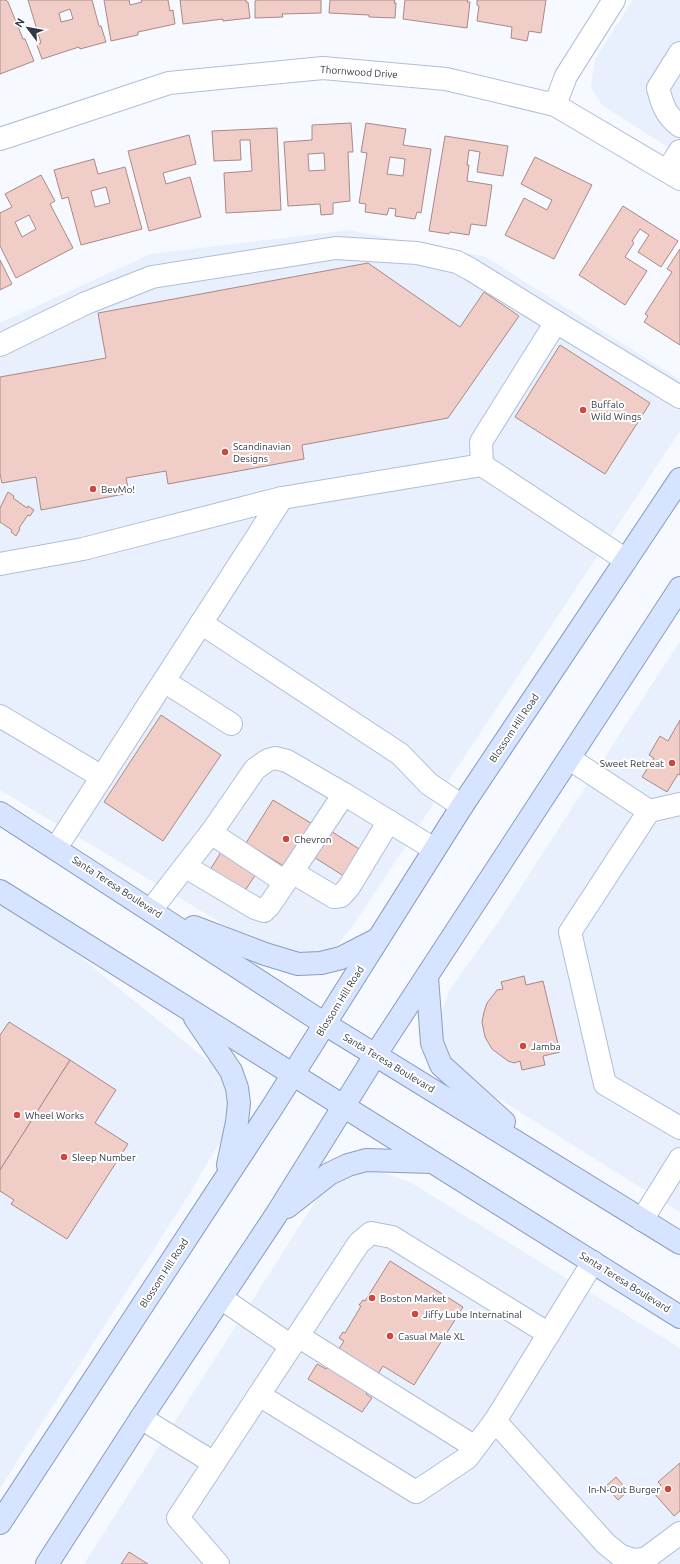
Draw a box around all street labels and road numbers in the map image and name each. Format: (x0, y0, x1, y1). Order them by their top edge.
street label: Thornwood Drive (320, 64, 398, 80)
street label: Blossom Hill Road (487, 692, 541, 764)
street label: Santa Teresa Boulevard (70, 854, 164, 920)
street label: Blossom Hill Road (314, 964, 366, 1038)
street label: Santa Teresa Boulevard (341, 1031, 437, 1095)
street label: Blossom Hill Road (138, 1236, 191, 1310)
street label: Santa Teresa Boulevard (578, 1250, 672, 1315)

